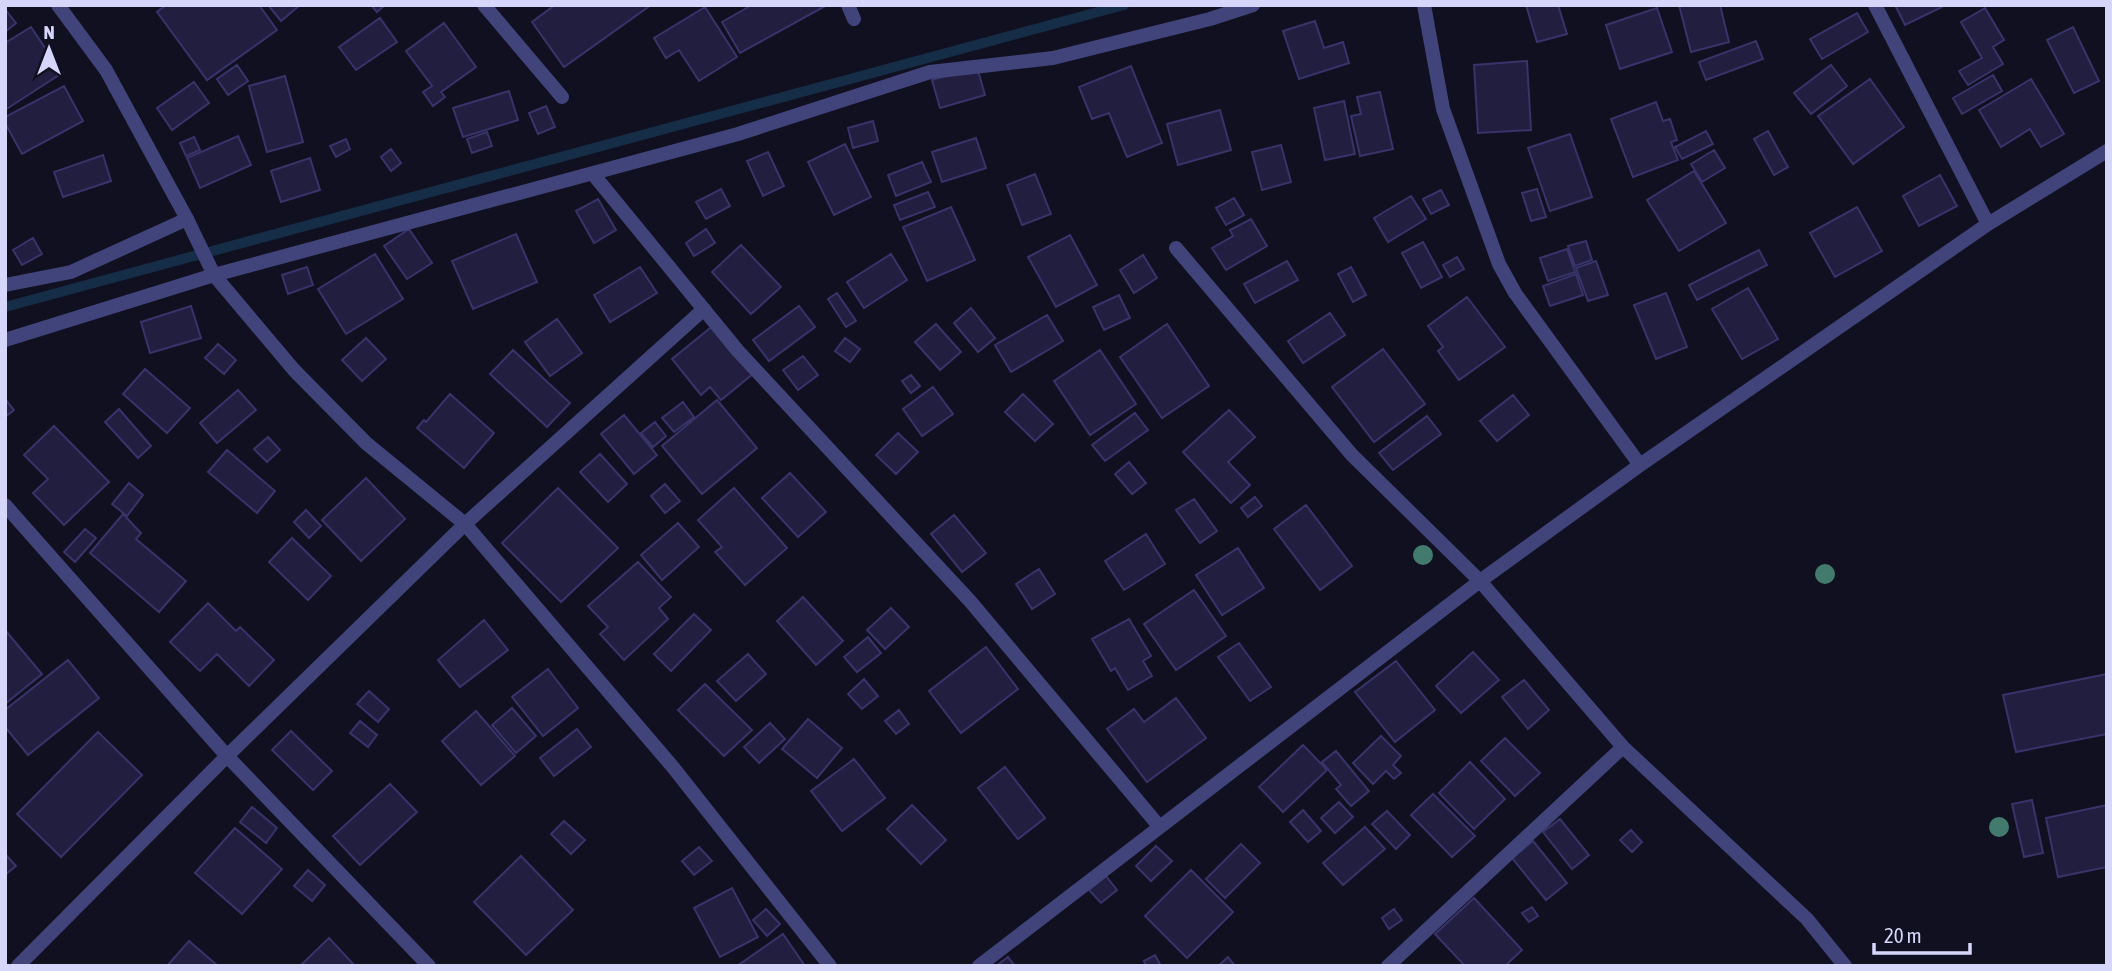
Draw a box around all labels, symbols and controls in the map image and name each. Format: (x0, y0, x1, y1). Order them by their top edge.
north arrow (14, 14, 84, 84)
text: N (43, 21, 55, 43)
scale bar (1874, 912, 1970, 956)
text: 20 m (1884, 923, 1922, 947)

